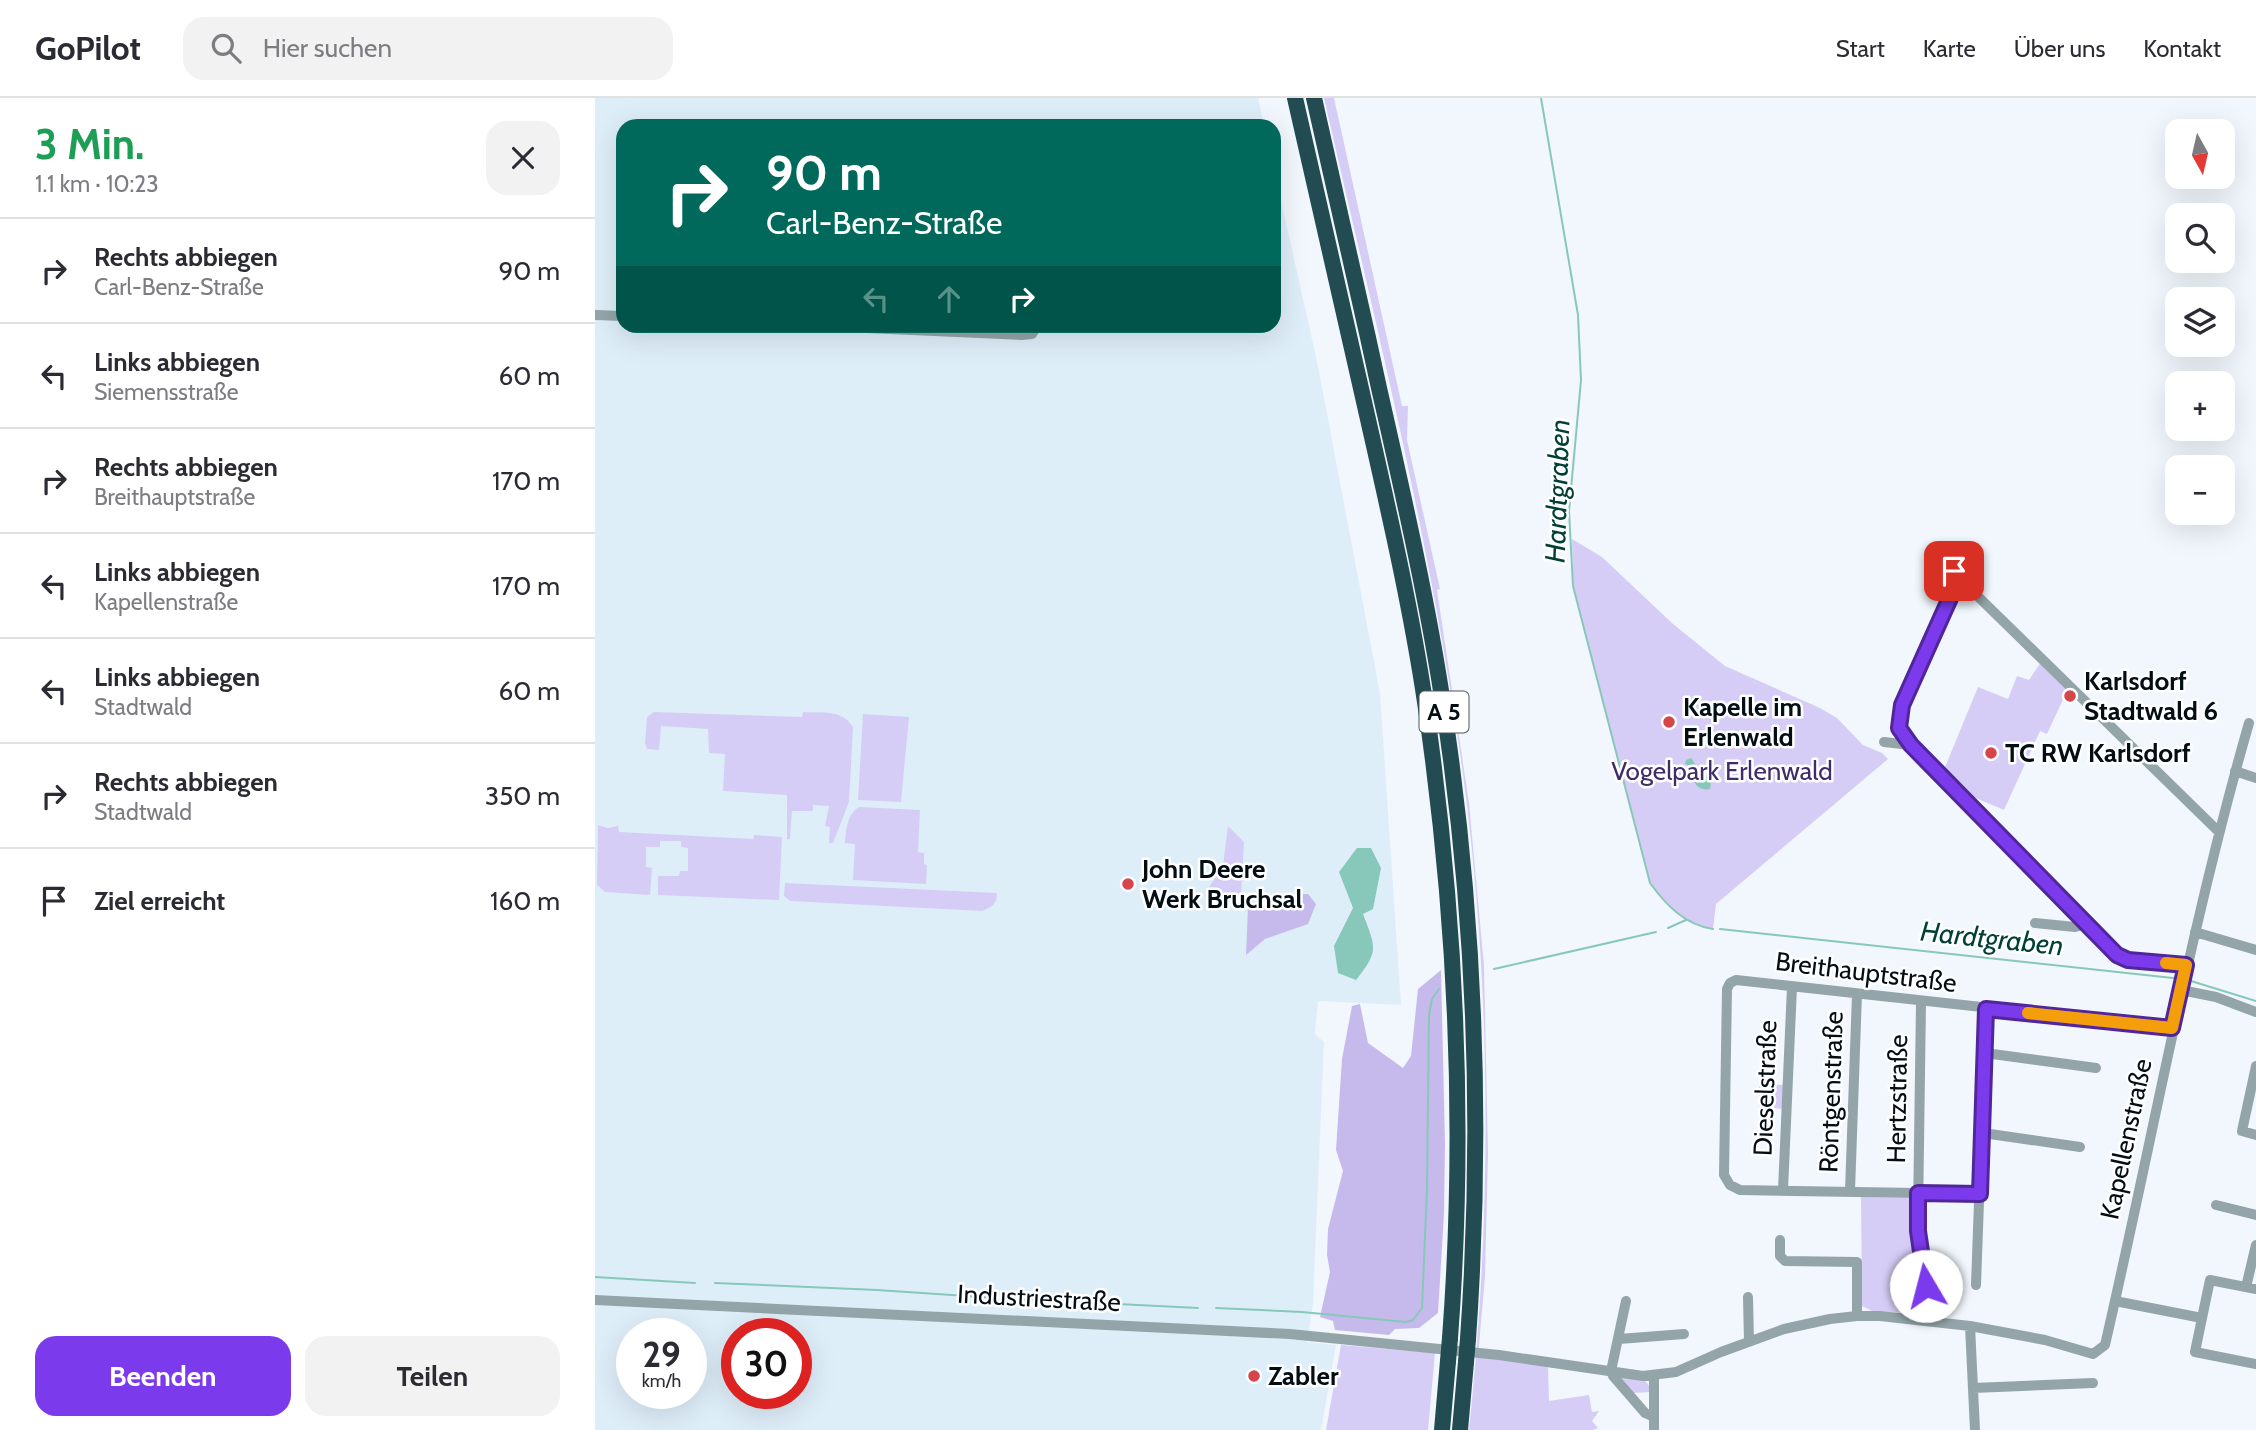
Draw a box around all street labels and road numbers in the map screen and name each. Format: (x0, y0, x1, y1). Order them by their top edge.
road number: A 5 (1419, 692, 1469, 732)
street label: Breithauptstraße (1774, 945, 1958, 999)
street label: Röntgenstraße (1812, 1011, 1850, 1173)
street label: Dieselstraße (1747, 1019, 1783, 1157)
street label: Hertzstraße (1880, 1034, 1914, 1164)
street label: Kapellenstraße (2093, 1056, 2159, 1222)
street label: Industriestraße (956, 1278, 1122, 1318)

